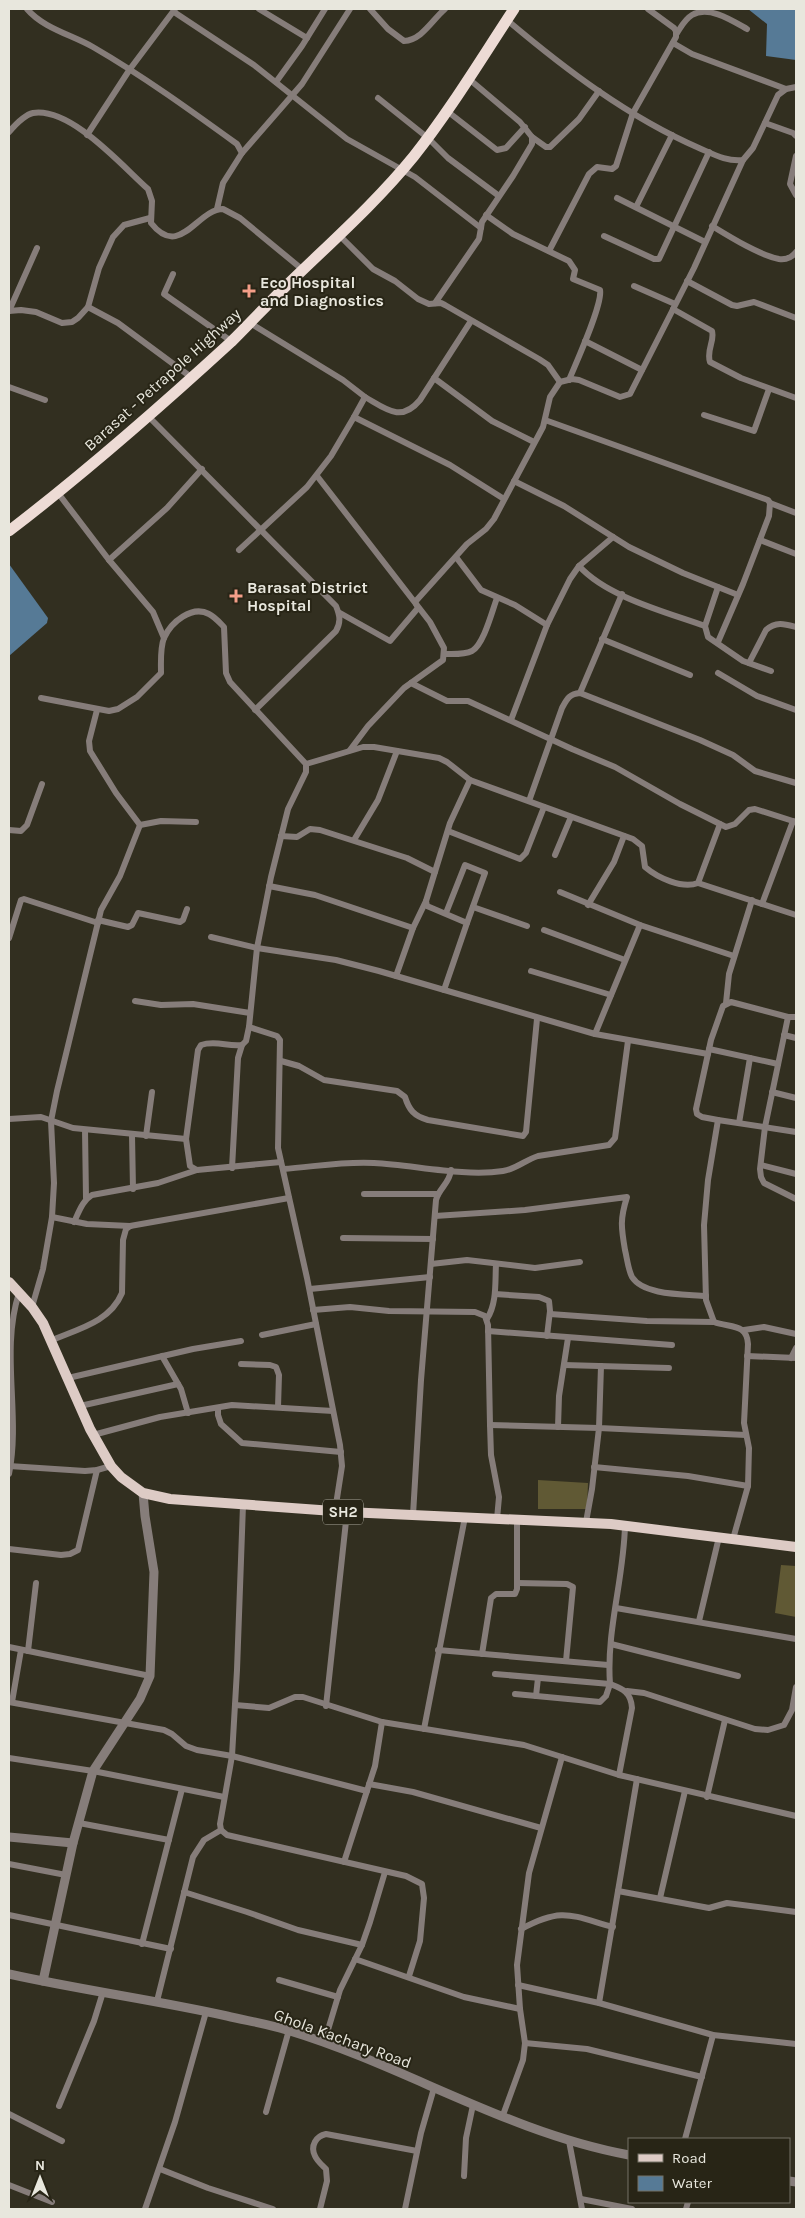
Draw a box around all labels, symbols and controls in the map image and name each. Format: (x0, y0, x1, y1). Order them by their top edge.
place label: Eco Hospital and Diagnostics (260, 273, 384, 310)
marker: Eco Hospital and Diagnostics (242, 284, 256, 298)
street label: Barasat - Petrapole Highway (80, 304, 245, 455)
place label: Barasat District Hospital (247, 578, 368, 615)
marker: Barasat District Hospital (229, 589, 243, 603)
road number: SH2 (323, 1500, 363, 1524)
street label: Ghola Kachary Road (271, 2005, 414, 2072)
legend (628, 2138, 790, 2203)
text: Road (672, 2149, 707, 2167)
north arrow (15, 2153, 65, 2203)
text: N (35, 2157, 45, 2174)
text: Water (672, 2174, 713, 2192)

